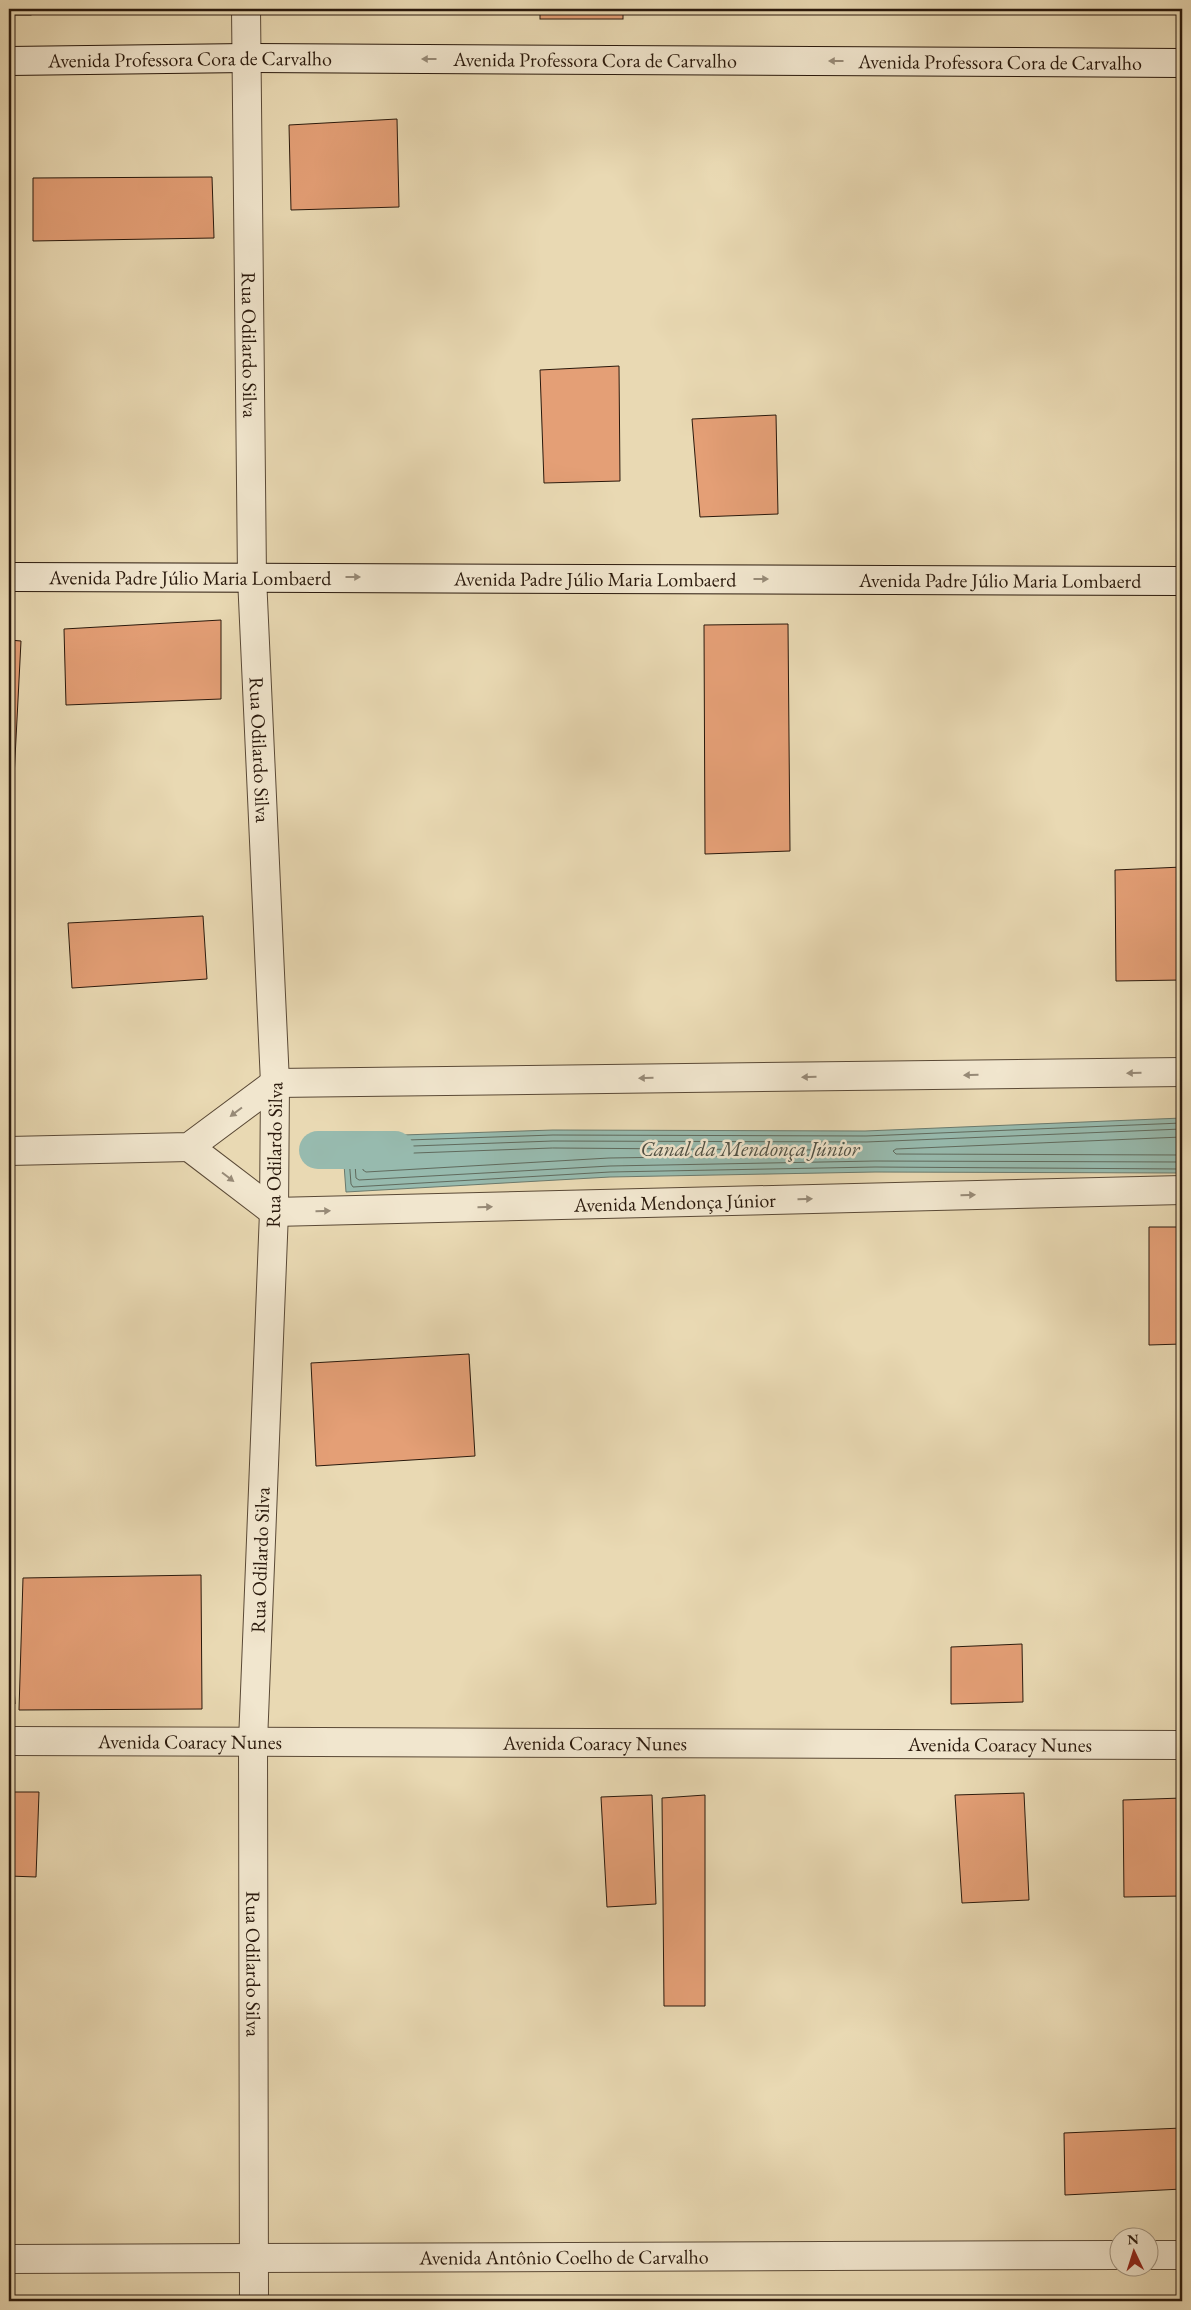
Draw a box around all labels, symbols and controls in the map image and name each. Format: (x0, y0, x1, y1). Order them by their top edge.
street label: Avenida Professora Cora de Carvalho (47, 45, 332, 74)
street label: Avenida Professora Cora de Carvalho (452, 46, 737, 74)
street label: Avenida Professora Cora de Carvalho (857, 48, 1142, 76)
one-way arrow (420, 55, 436, 63)
one-way arrow (828, 57, 844, 65)
street label: Rua Odilardo Silva (236, 272, 263, 418)
street label: Avenida Padre Júlio Maria Lombaerd (48, 564, 332, 591)
street label: Avenida Padre Júlio Maria Lombaerd (453, 566, 737, 592)
street label: Avenida Padre Júlio Maria Lombaerd (858, 567, 1142, 594)
one-way arrow (345, 573, 361, 581)
one-way arrow (753, 575, 769, 583)
street label: Rua Odilardo Silva (244, 676, 276, 823)
one-way arrow (1125, 1069, 1141, 1077)
one-way arrow (963, 1071, 979, 1079)
one-way arrow (800, 1073, 816, 1081)
one-way arrow (638, 1075, 654, 1083)
street label: Rua Odilardo Silva (260, 1082, 288, 1228)
one-way arrow (229, 1107, 243, 1117)
water label: Canal da Mendonça Júnior (641, 1135, 861, 1162)
one-way arrow (221, 1172, 235, 1182)
street label: Avenida Mendonça Júnior (573, 1187, 776, 1218)
one-way arrow (960, 1191, 976, 1199)
one-way arrow (797, 1195, 813, 1203)
one-way arrow (477, 1203, 493, 1211)
one-way arrow (315, 1207, 331, 1215)
street label: Rua Odilardo Silva (244, 1487, 276, 1633)
street label: Avenida Coaracy Nunes (97, 1728, 282, 1755)
street label: Avenida Coaracy Nunes (502, 1730, 687, 1756)
street label: Avenida Coaracy Nunes (907, 1731, 1092, 1758)
street label: Rua Odilardo Silva (240, 1891, 267, 2037)
north arrow (1108, 2228, 1158, 2278)
text: N (1127, 2230, 1140, 2248)
street label: Avenida Antônio Coelho de Carvalho (418, 2243, 709, 2271)

